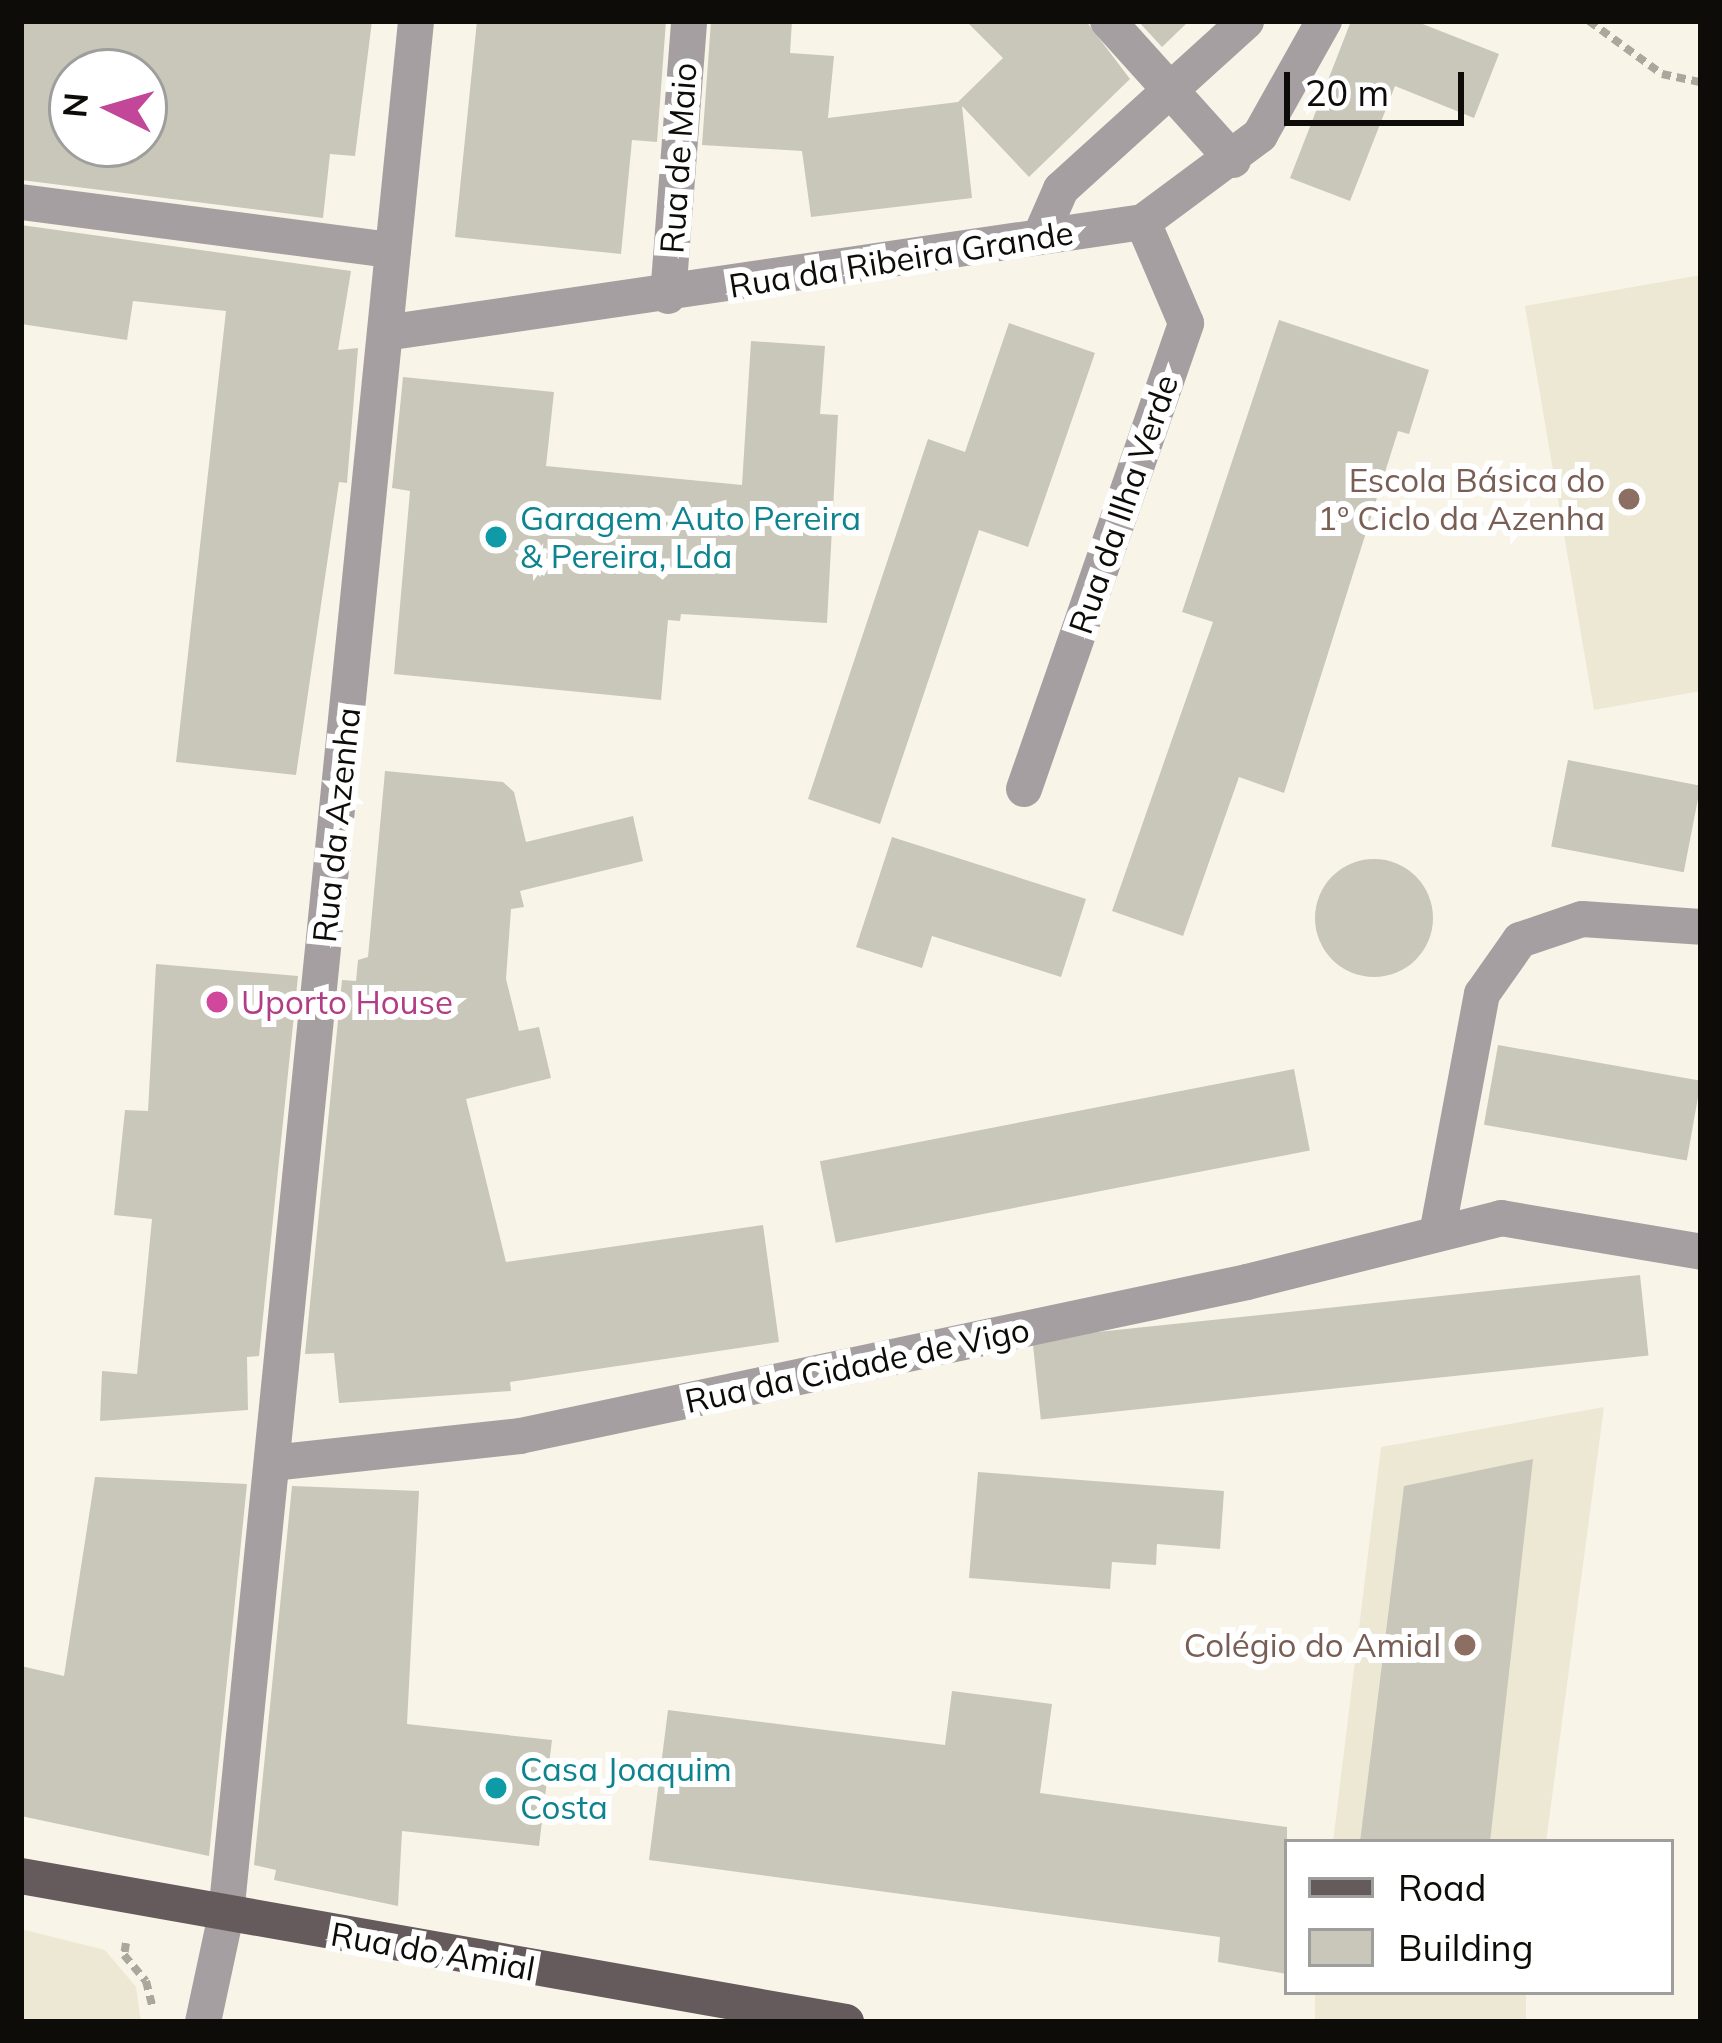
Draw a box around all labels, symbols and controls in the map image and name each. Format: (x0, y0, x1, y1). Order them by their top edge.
north arrow (48, 48, 168, 168)
scale bar (1290, 48, 1470, 122)
street label: Rua de Maio (652, 61, 704, 255)
text: 20 m (1305, 70, 1389, 115)
text: N (53, 91, 96, 119)
street label: Rua da Ribeira Grande (726, 212, 1076, 306)
street label: Rua da Ilha Verde (1060, 369, 1186, 639)
place label: Escola Básica do 1º Ciclo da Azenha (1318, 460, 1605, 538)
marker: Escola Básica do 1º Ciclo da Azenha (1616, 486, 1642, 512)
place label: Garagem Auto Pereira & Pereira, Lda (520, 498, 861, 576)
marker: Garagem Auto Pereira & Pereira, Lda (483, 524, 509, 550)
street label: Rua da Azenha (304, 706, 368, 944)
place label: Uporto House (241, 982, 453, 1022)
marker: Uporto House (204, 989, 230, 1015)
street label: Rua da Cidade de Vigo (681, 1309, 1033, 1421)
place label: Colégio do Amial (1184, 1625, 1441, 1665)
marker: Colégio do Amial (1452, 1632, 1478, 1658)
place label: Casa Joaquim Costa (520, 1749, 732, 1827)
marker: Casa Joaquim Costa (483, 1775, 509, 1801)
legend (1284, 1839, 1674, 1995)
text: Road (1398, 1865, 1486, 1910)
street label: Rua do Amial (328, 1914, 538, 1988)
text: Building (1398, 1925, 1533, 1970)

